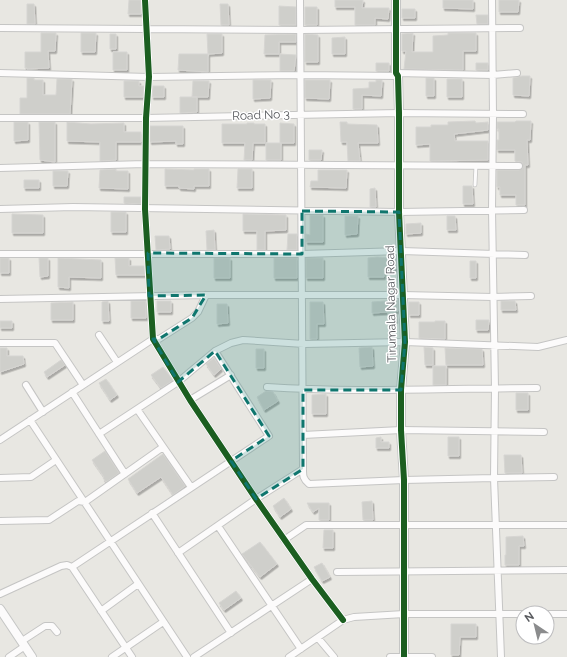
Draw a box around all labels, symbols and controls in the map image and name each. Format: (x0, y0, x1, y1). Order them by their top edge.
street label: Road No 3 (232, 107, 290, 123)
street label: Tirumala Nagar Road (383, 245, 399, 363)
north arrow (515, 605, 555, 645)
text: N (522, 609, 537, 625)

